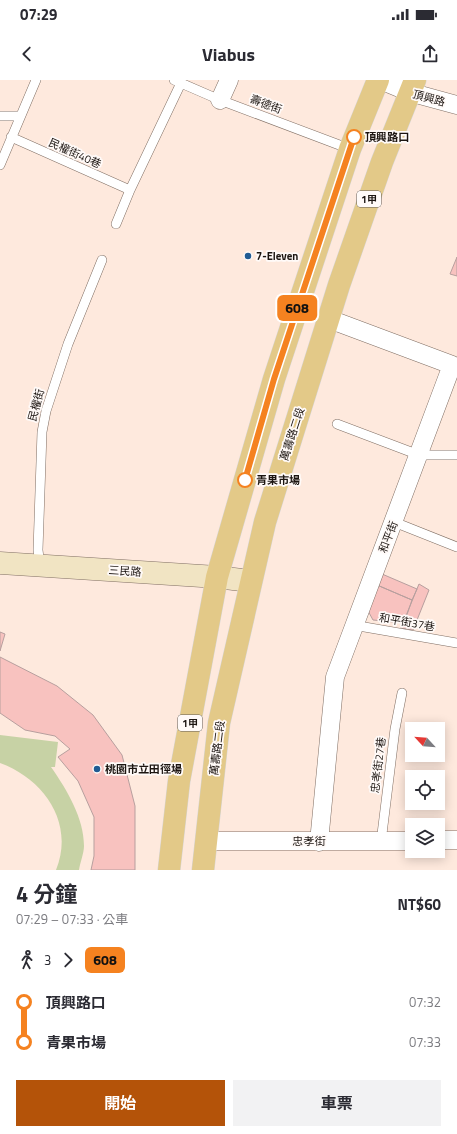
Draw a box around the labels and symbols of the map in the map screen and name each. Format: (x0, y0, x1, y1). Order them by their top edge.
street label: 頂興路 (411, 86, 447, 110)
street label: 壽德街 (248, 91, 284, 117)
marker: 頂興路口 (346, 129, 362, 145)
place label: 頂興路口 (365, 129, 409, 145)
street label: 民權街40巷 (46, 134, 104, 172)
road number: 1甲 (357, 191, 381, 207)
place label: 7-Eleven (256, 248, 298, 264)
marker: 7-Eleven (243, 251, 253, 261)
line badge: 608 (274, 295, 320, 321)
street label: 民權街 (24, 387, 48, 423)
street label: 萬壽路二段 (276, 405, 308, 463)
marker: 青果市場 (237, 472, 253, 488)
place label: 青果市場 (256, 472, 300, 488)
street label: 和平街 (375, 519, 401, 555)
street label: 三民路 (108, 562, 142, 580)
street label: 和平街37巷 (378, 609, 436, 635)
road number: 1甲 (178, 715, 202, 731)
street label: 萬壽路二段 (206, 720, 228, 776)
north arrow (405, 722, 445, 762)
street label: 忠孝街27巷 (367, 736, 389, 794)
place label: 桃園市立田徑場 (105, 761, 182, 777)
marker: 桃園市立田徑場 (92, 764, 102, 774)
street label: 忠孝街 (293, 833, 326, 849)

